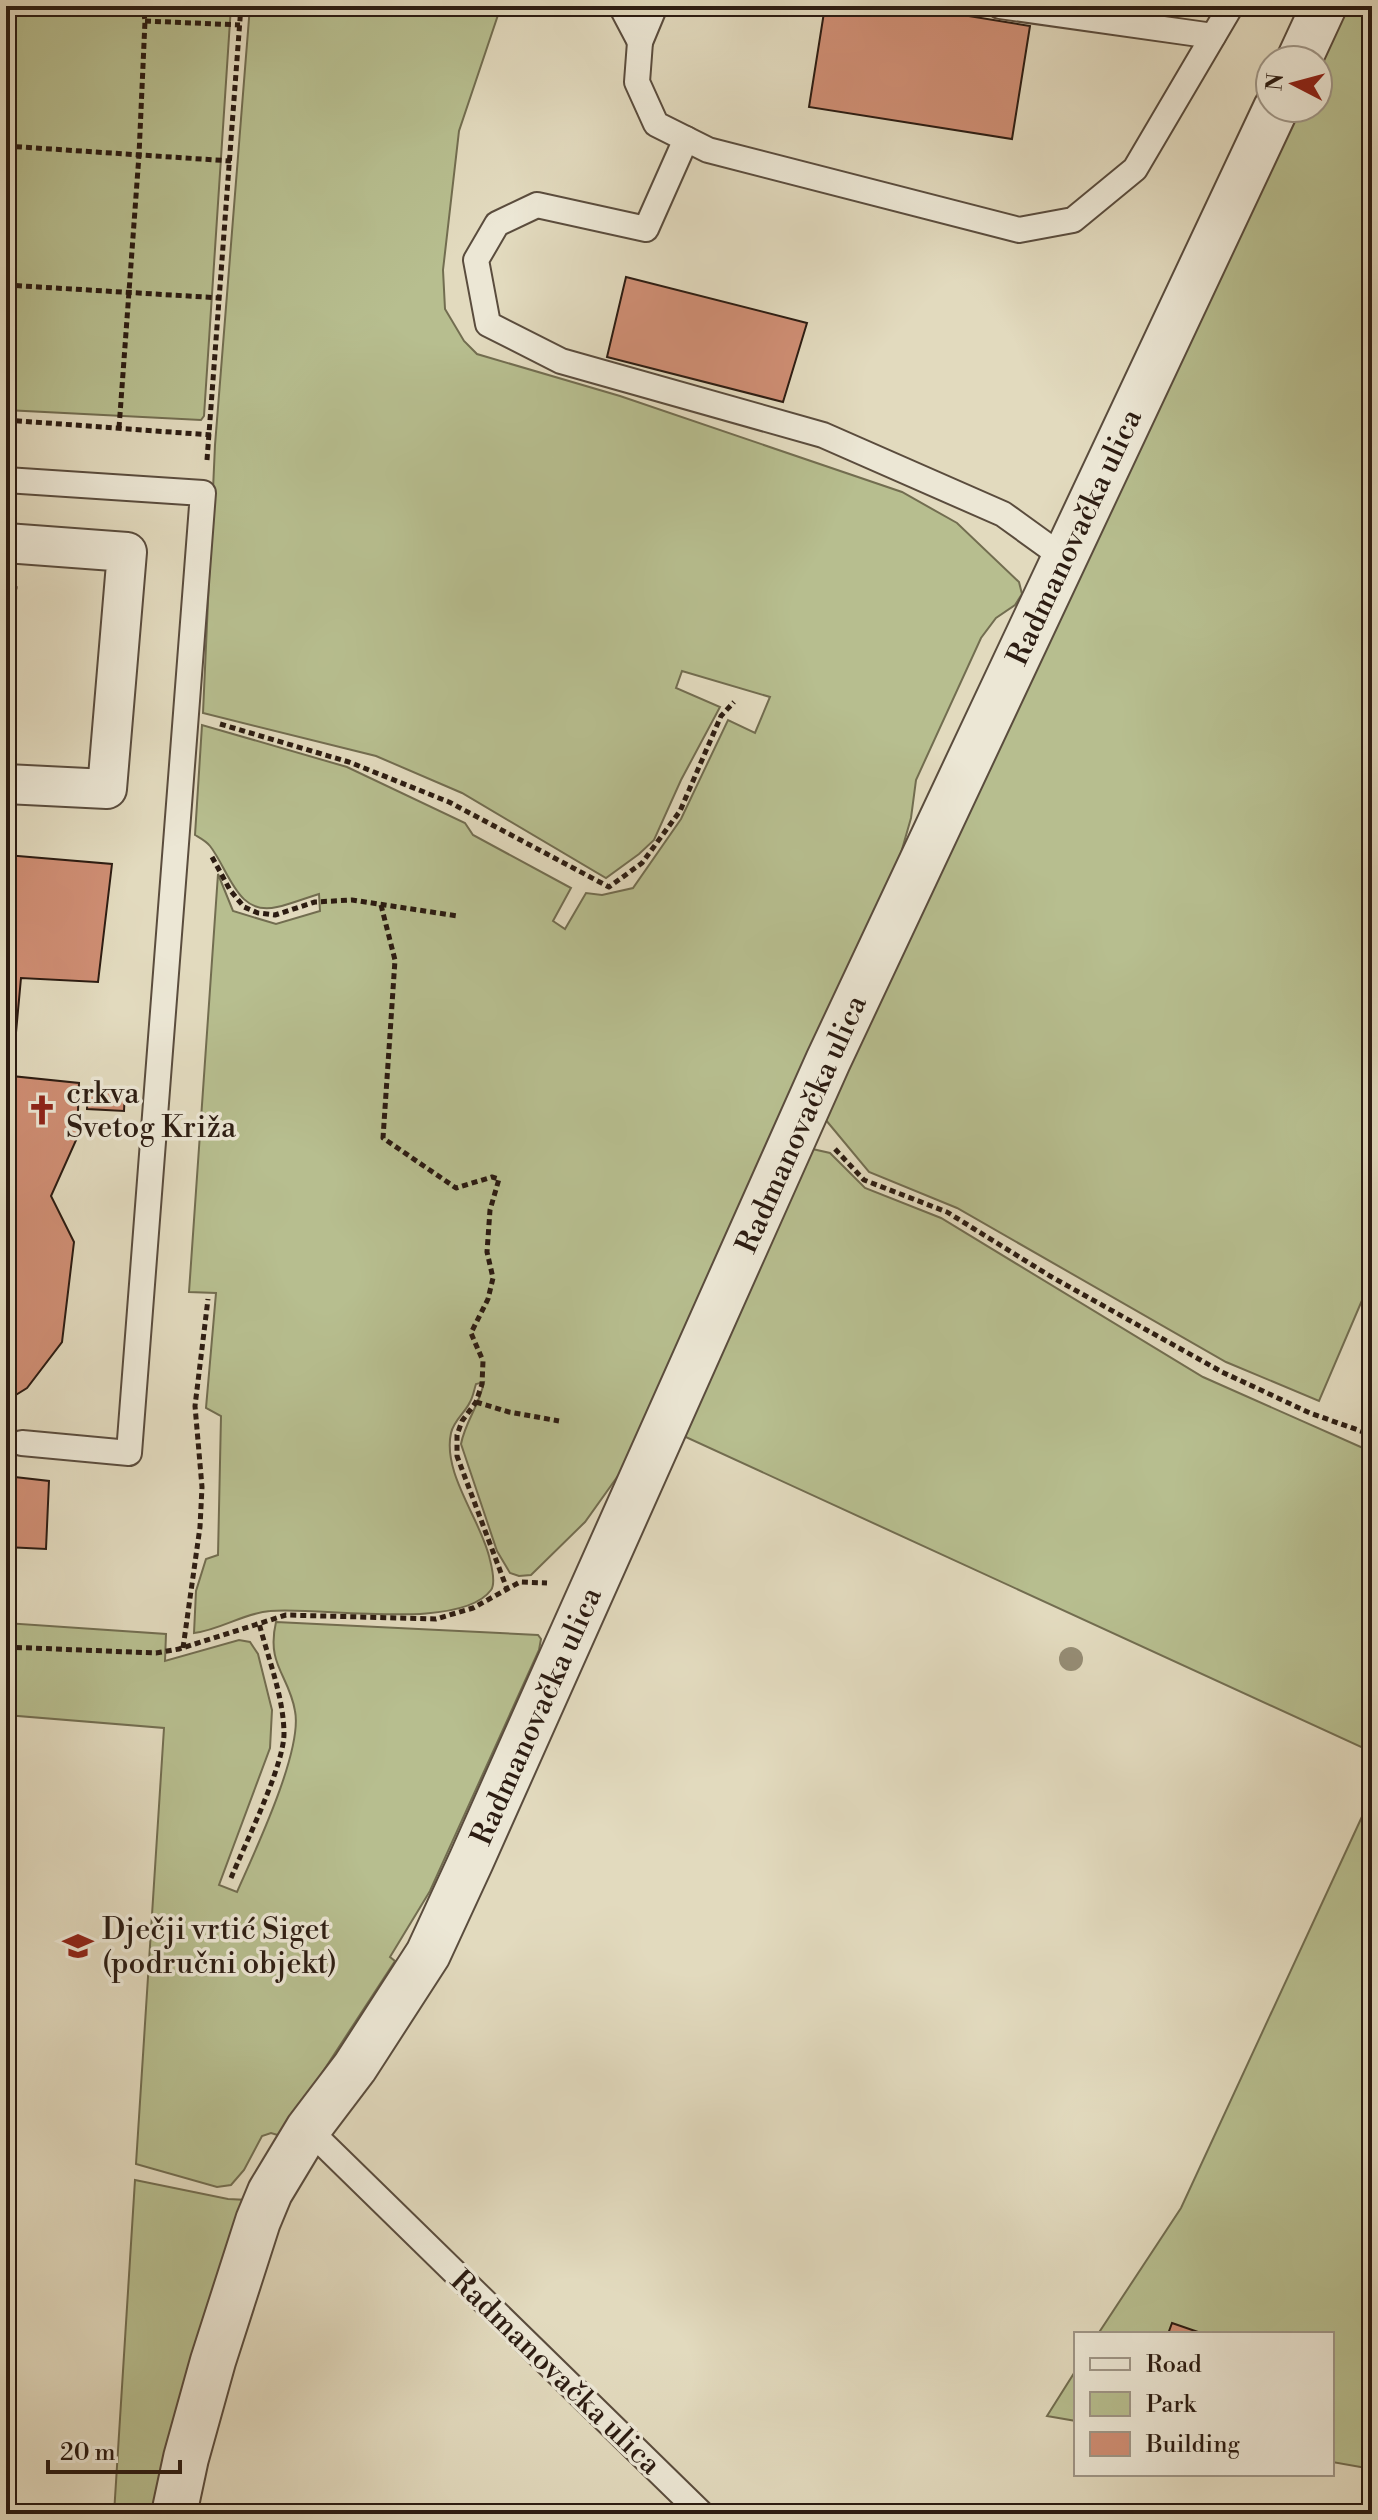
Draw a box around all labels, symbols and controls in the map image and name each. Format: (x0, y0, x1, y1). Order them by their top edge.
north arrow (1254, 44, 1334, 124)
text: N (1261, 71, 1290, 92)
street label: Radmanovačka ulica (999, 402, 1151, 672)
street label: Radmanovačka ulica (728, 989, 876, 1259)
place label: crkva Svetog Križa (66, 1075, 237, 1147)
church icon: crkva Svetog Križa (25, 1093, 59, 1127)
street label: Radmanovačka ulica (463, 1581, 611, 1851)
place label: Dječji vrtić Siget (područni objekt) (102, 1911, 337, 1983)
school or university icon: Dječji vrtić Siget (područni objekt) (61, 1929, 95, 1963)
street label: Radmanovačka ulica (442, 2262, 669, 2484)
legend (1074, 2332, 1334, 2476)
text: Road (1146, 2350, 1202, 2380)
text: Park (1146, 2390, 1197, 2420)
scale bar (48, 2424, 180, 2474)
text: Building (1145, 2430, 1240, 2460)
text: 20 m (60, 2438, 116, 2468)

